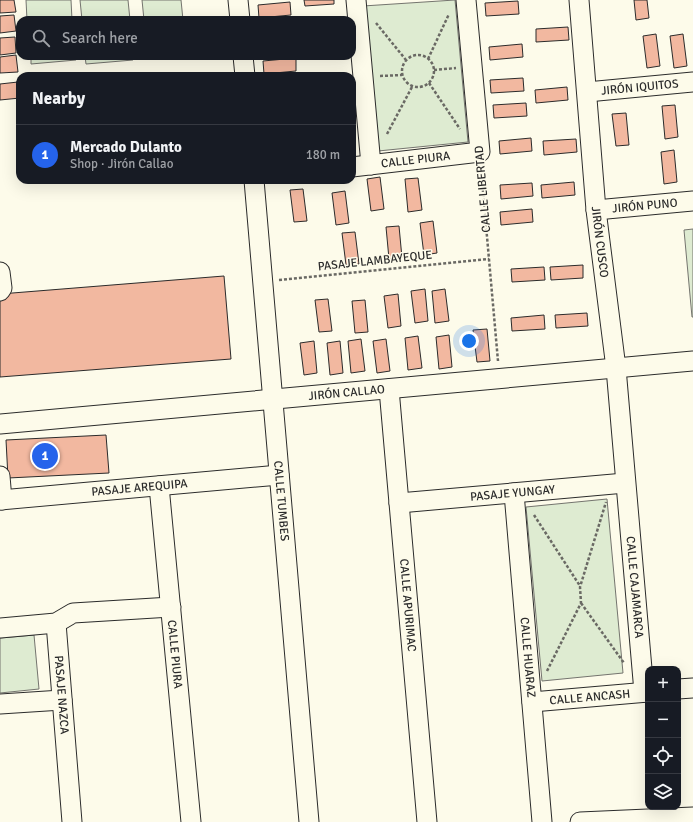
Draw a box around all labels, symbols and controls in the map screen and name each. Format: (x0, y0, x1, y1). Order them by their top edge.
search box (16, 16, 356, 60)
icon: search (30, 27, 52, 49)
text: Search here (62, 29, 138, 47)
street label: JIRÓN IQUITOS (600, 76, 679, 98)
text: Nearby (32, 88, 85, 109)
text: Mercado Dulanto (70, 138, 182, 156)
street label: CALLE LIBERTAD (472, 145, 494, 233)
text: 1 (41, 147, 49, 163)
text: 180 m (306, 147, 340, 163)
street label: CALLE PIURA (380, 148, 451, 171)
text: Shop · Jirón Callao (70, 156, 173, 172)
street label: JIRÓN PUNO (611, 195, 678, 216)
street label: JIRÓN CUSCO (588, 206, 612, 279)
street label: PASAJE LAMBAYEQUE (317, 248, 433, 274)
your location (459, 331, 479, 351)
street label: JIRÓN CALLAO (308, 382, 386, 403)
pin: 1 (32, 441, 58, 471)
street label: CALLE TUMBES (271, 460, 292, 542)
street label: PASAJE AREQUIPA (91, 476, 189, 499)
street label: PASAJE YUNGAY (469, 482, 556, 504)
street label: CALLE CAJAMARCA (623, 536, 647, 640)
street label: CALLE APURIMAC (396, 558, 420, 652)
street label: CALLE HUARAZ (517, 616, 539, 699)
street label: CALLE PIURA (164, 619, 186, 690)
street label: PASAJE NAZCA (51, 655, 72, 735)
map controls (645, 666, 681, 810)
button: + (645, 666, 681, 702)
street label: CALLE ANCASH (549, 686, 631, 708)
button: − (645, 702, 681, 738)
button: locate (645, 738, 681, 774)
button: layers (645, 774, 681, 810)

